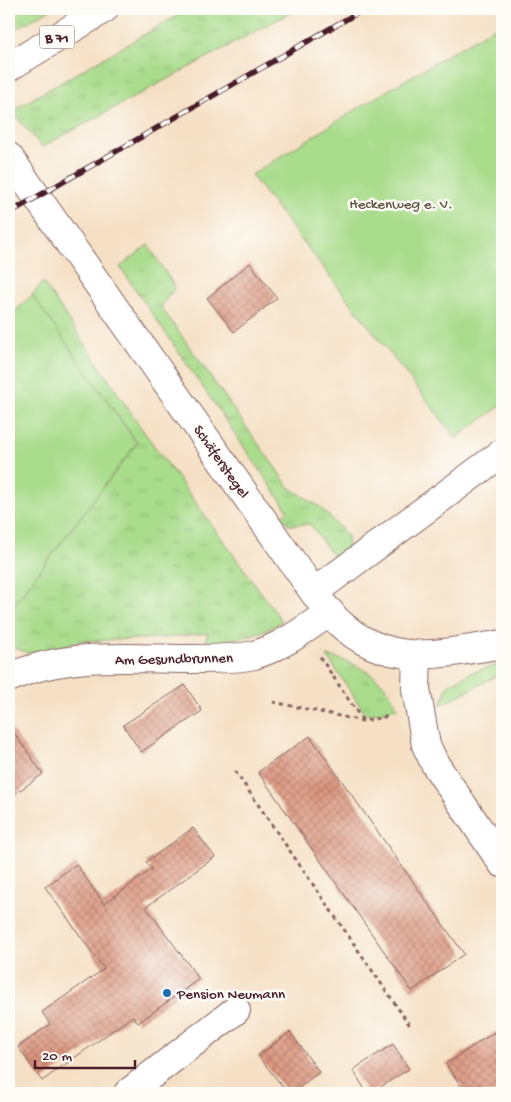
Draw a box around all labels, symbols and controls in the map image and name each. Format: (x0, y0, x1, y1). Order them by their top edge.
road number: B 71 (40, 26, 74, 48)
park label: Heckenweg e. V. (349, 196, 453, 214)
street label: Schäferstegel (189, 422, 252, 502)
street label: Am Gesundbrunnen (115, 650, 233, 670)
place label: Pension Neumann (176, 986, 285, 1004)
marker: Pension Neumann (161, 987, 173, 999)
scale bar (35, 1037, 135, 1069)
text: 20 m (42, 1048, 72, 1066)

